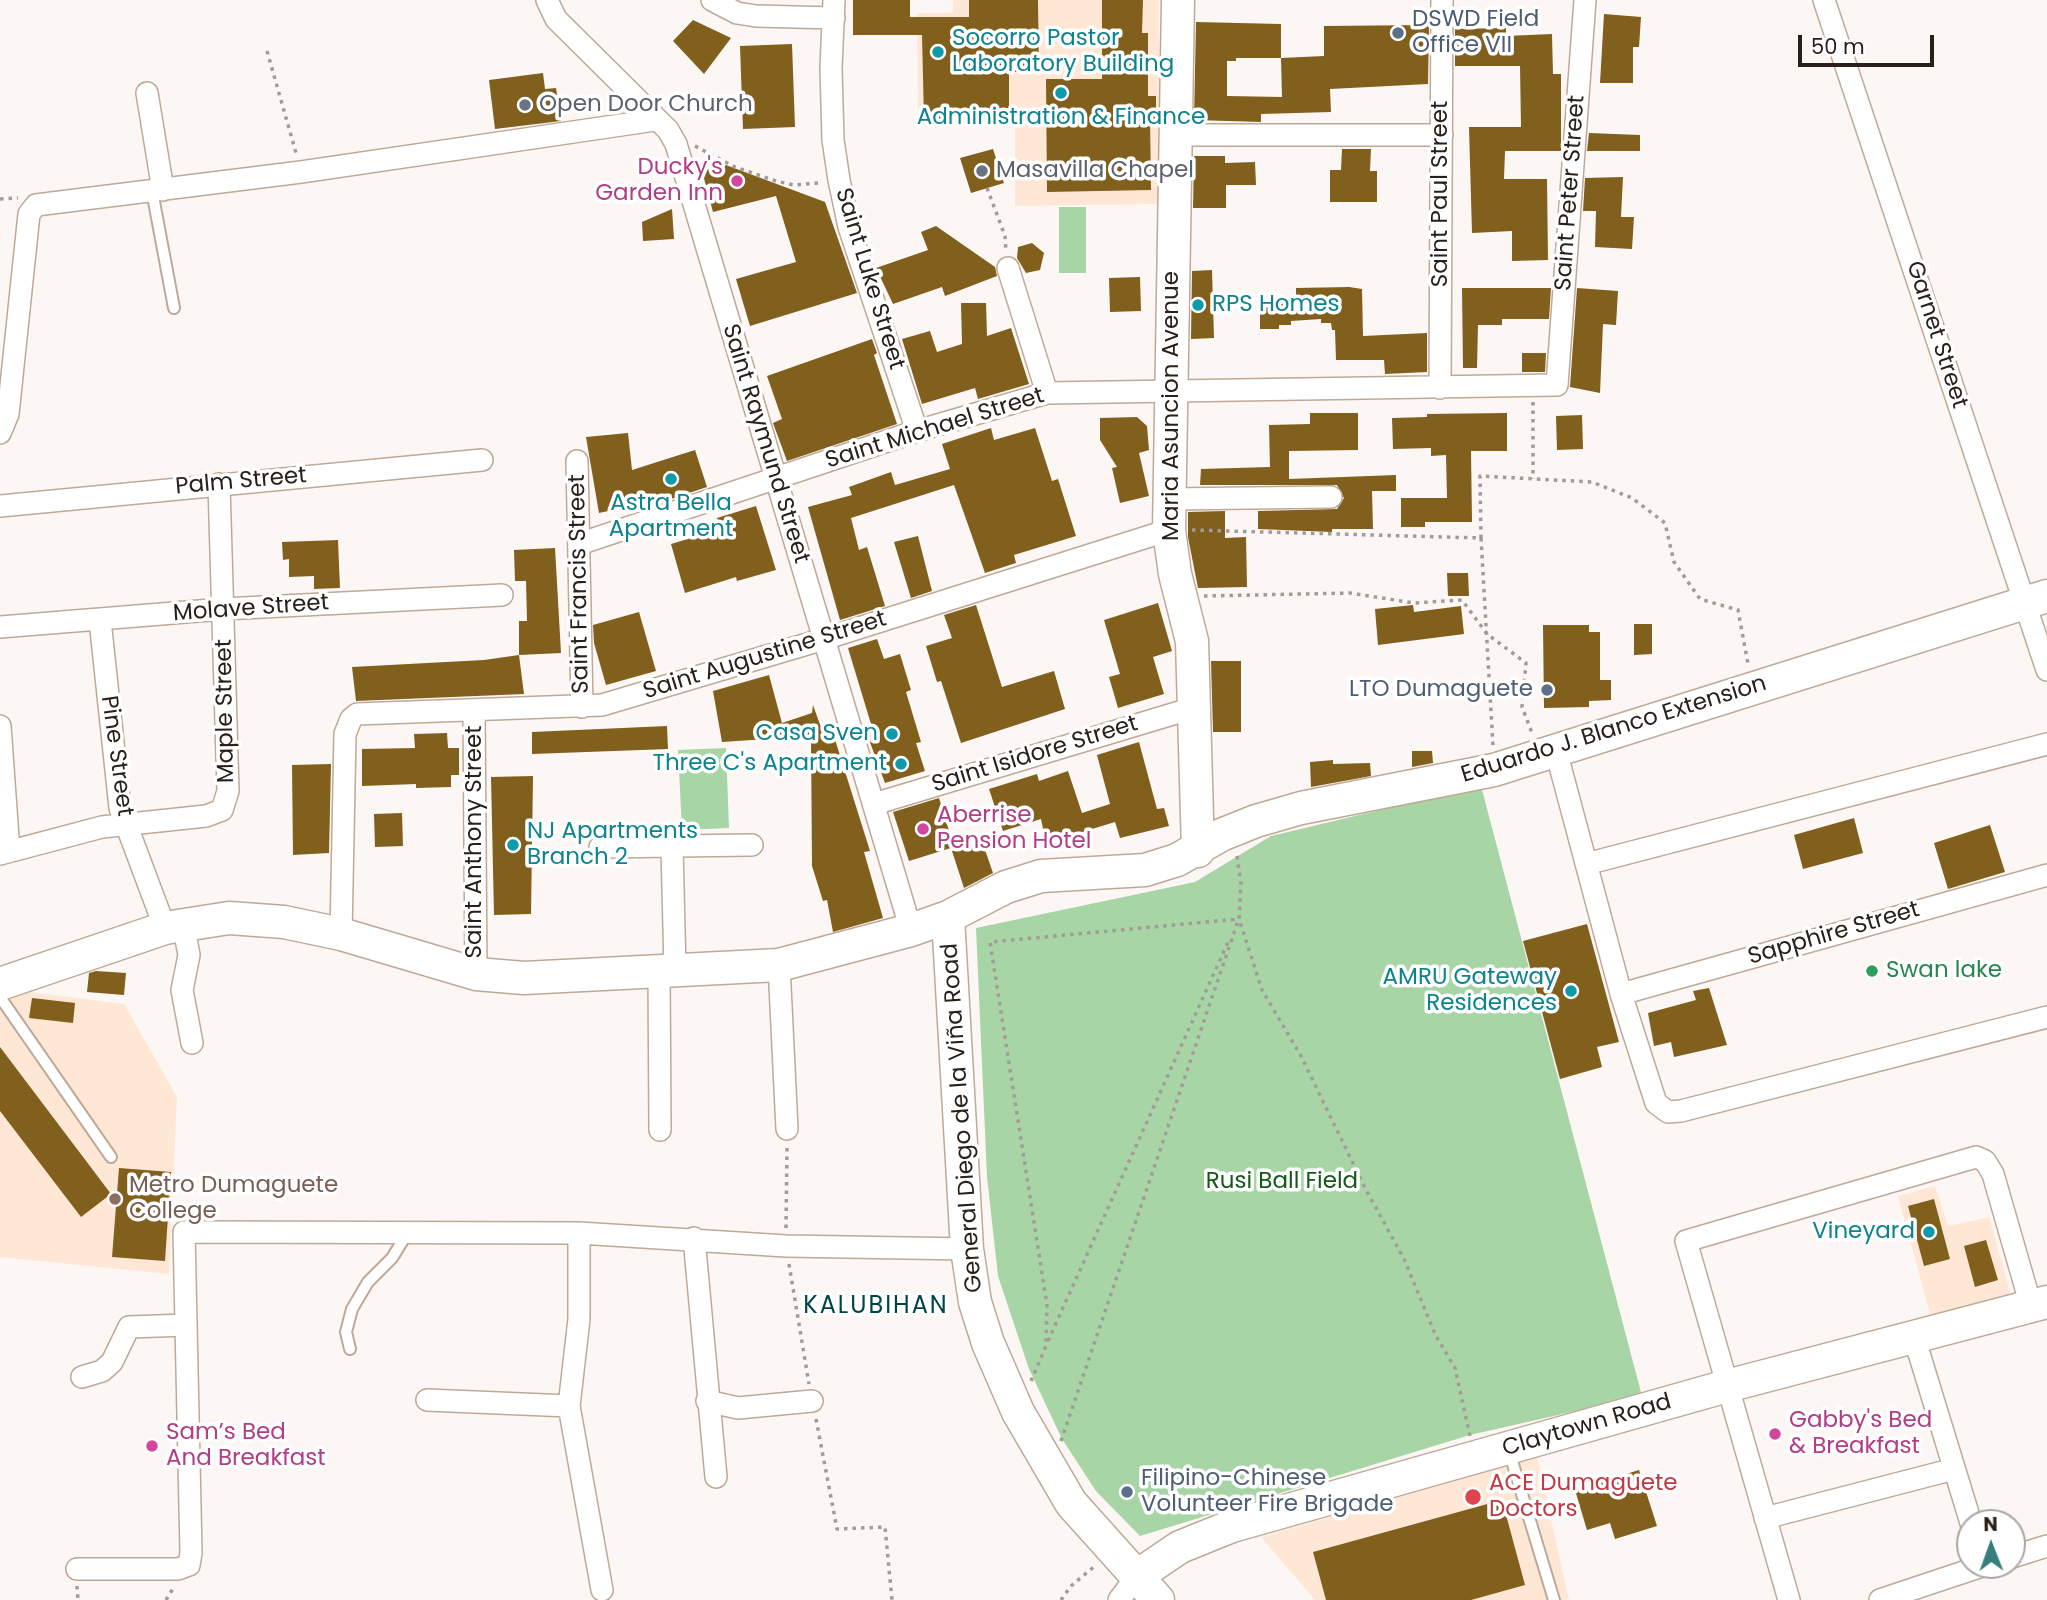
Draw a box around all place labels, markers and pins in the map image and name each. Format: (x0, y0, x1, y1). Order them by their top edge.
place label: DSWD Field Office VII (1412, 6, 1539, 60)
place label: Socorro Pastor Laboratory Building (952, 25, 1174, 79)
marker: DSWD Field Office VII (1390, 25, 1406, 41)
marker: Socorro Pastor Laboratory Building (930, 44, 946, 60)
marker: Administration & Finance (1053, 85, 1069, 101)
place label: Open Door Church (539, 91, 753, 119)
marker: Open Door Church (517, 97, 533, 113)
place label: Administration & Finance (917, 104, 1205, 132)
place label: Ducky's Garden Inn (595, 154, 723, 208)
place label: Masavilla Chapel (996, 157, 1194, 185)
marker: Masavilla Chapel (974, 163, 990, 179)
marker: Ducky's Garden Inn (729, 173, 745, 189)
place label: RPS Homes (1212, 291, 1340, 319)
marker: RPS Homes (1190, 297, 1206, 313)
marker: Astra Bella Apartment (663, 471, 679, 487)
place label: Astra Bella Apartment (609, 490, 733, 544)
place label: LTO Dumaguete (1349, 676, 1533, 704)
marker: LTO Dumaguete (1539, 682, 1555, 698)
place label: Casa Sven (756, 720, 878, 748)
marker: Casa Sven (884, 726, 900, 742)
place label: Three C's Apartment (652, 750, 887, 778)
marker: Three C's Apartment (893, 756, 909, 772)
place label: Aberrise Pension Hotel (937, 802, 1091, 856)
place label: NJ Apartments Branch 2 (527, 818, 698, 872)
marker: Aberrise Pension Hotel (915, 821, 931, 837)
marker: NJ Apartments Branch 2 (505, 837, 521, 853)
place label: Swan lake (1886, 957, 2002, 985)
marker: Swan lake (1864, 963, 1880, 979)
place label: AMRU Gateway Residences (1383, 964, 1557, 1018)
marker: AMRU Gateway Residences (1563, 983, 1579, 999)
place label: Metro Dumaguete College (129, 1172, 338, 1226)
marker: Metro Dumaguete College (107, 1191, 123, 1207)
place label: Vineyard (1812, 1218, 1915, 1246)
marker: Vineyard (1921, 1224, 1937, 1240)
place label: Gabby's Bed & Breakfast (1789, 1407, 1932, 1461)
place label: Sam’s Bed And Breakfast (166, 1419, 326, 1473)
marker: Gabby's Bed & Breakfast (1767, 1426, 1783, 1442)
marker: Sam’s Bed And Breakfast (144, 1438, 160, 1454)
place label: Filipino-Chinese Volunteer Fire Brigade (1141, 1465, 1393, 1519)
place label: ACE Dumaguete Doctors (1489, 1470, 1678, 1524)
marker: Filipino-Chinese Volunteer Fire Brigade (1119, 1484, 1135, 1500)
marker: ACE Dumaguete Doctors (1463, 1487, 1483, 1507)

